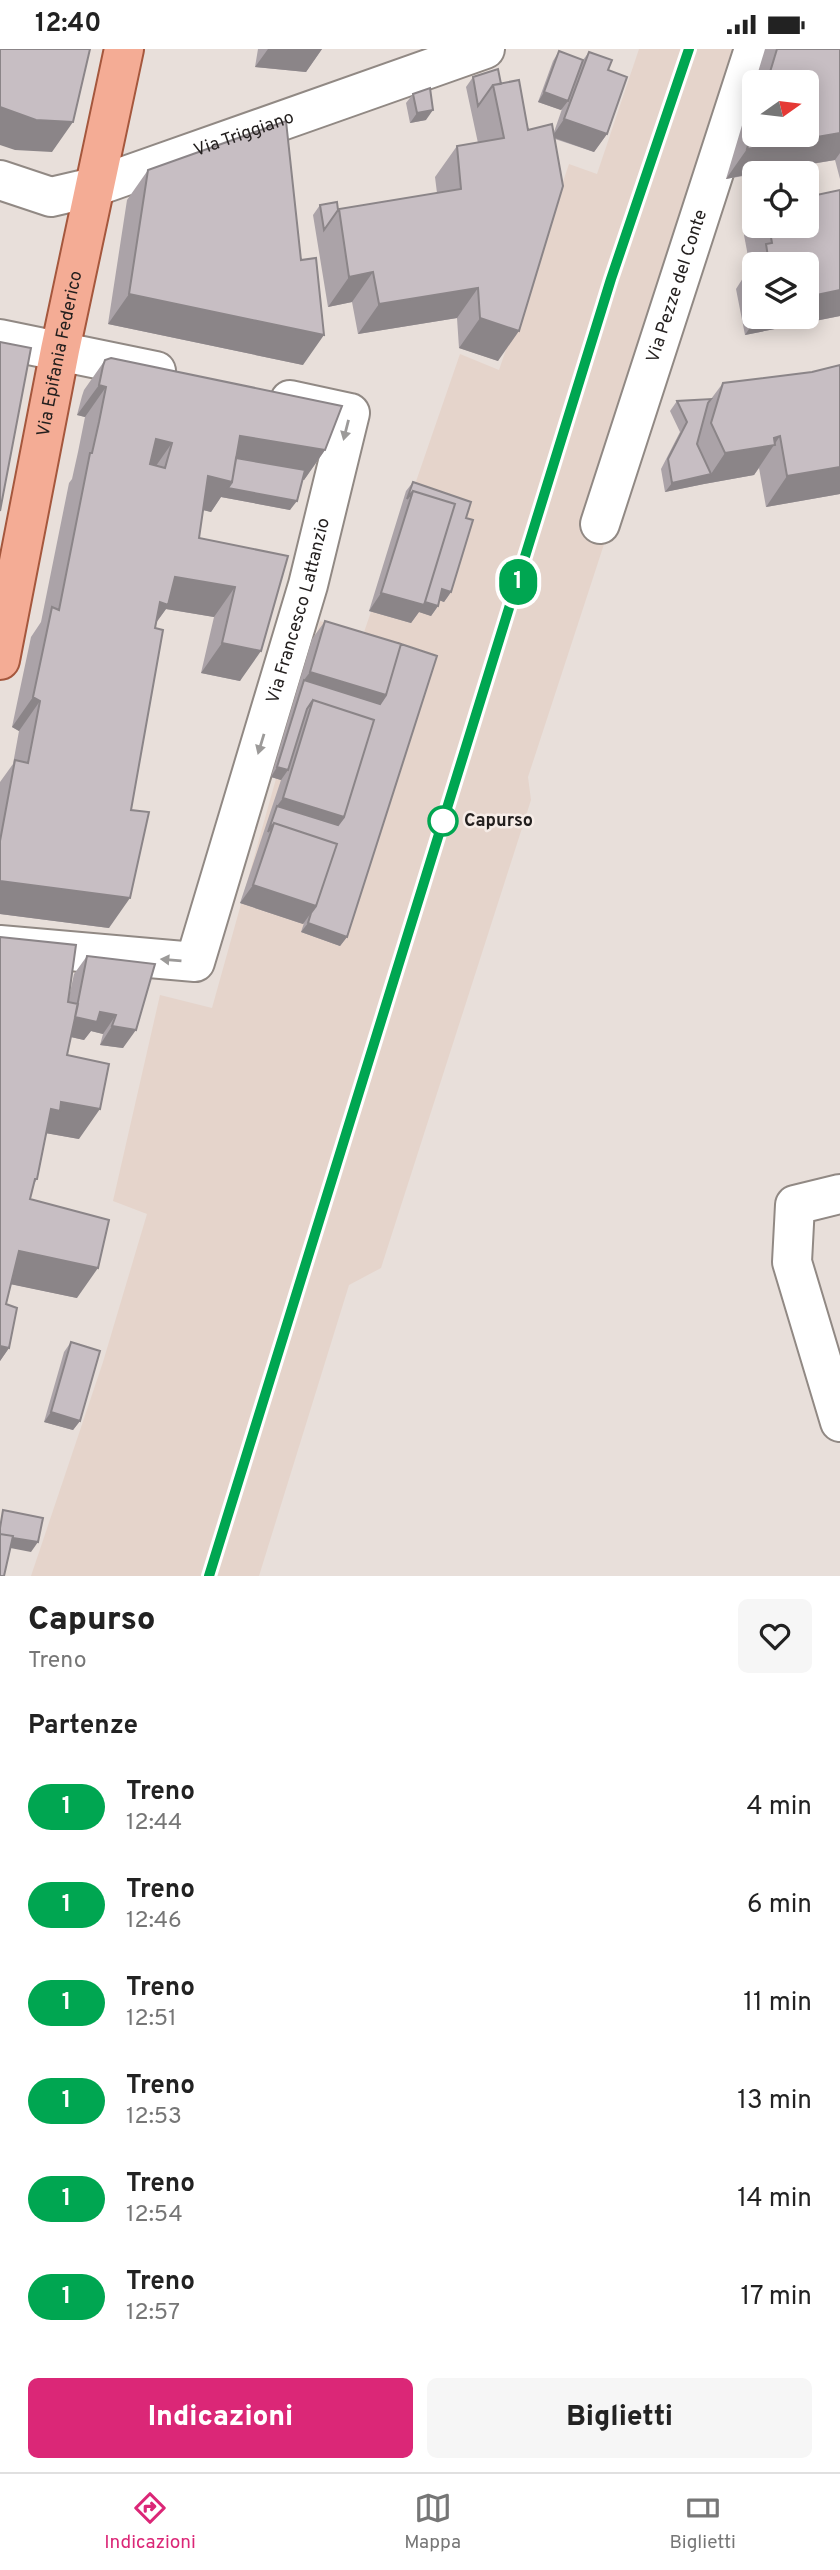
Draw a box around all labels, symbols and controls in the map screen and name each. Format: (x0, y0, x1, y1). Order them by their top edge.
text: 12:40 (35, 8, 101, 41)
north arrow (742, 70, 819, 147)
map controls (742, 70, 819, 329)
street label: Via Triggiano (191, 106, 297, 162)
button: locate (742, 161, 819, 238)
street label: Via Pezze del Conte (642, 207, 713, 366)
button: layers (742, 252, 819, 329)
street label: Via Epifania Federico (32, 269, 88, 439)
one-way arrow (340, 419, 351, 441)
street label: Via Francesco Lattanzio (262, 516, 335, 706)
line badge: 1 (495, 559, 541, 605)
text: 1 (513, 567, 523, 597)
one-way arrow (255, 734, 265, 755)
marker: Capurso (428, 806, 458, 836)
place label: Capurso (464, 810, 533, 833)
one-way arrow (160, 954, 182, 965)
button: heart (738, 1599, 812, 1673)
text: Capurso (28, 1600, 156, 1642)
text: Treno (28, 1647, 87, 1676)
text: Partenze (28, 1710, 138, 1743)
text: Treno (126, 1776, 195, 1809)
text: 4 min (746, 1791, 812, 1824)
text: 1 (62, 1792, 71, 1822)
text: 12:44 (126, 1809, 182, 1838)
text: Treno (126, 1874, 195, 1907)
text: 6 min (747, 1889, 812, 1922)
text: 1 (62, 1890, 71, 1920)
text: 12:46 (126, 1907, 182, 1936)
text: Treno (126, 1972, 195, 2005)
text: 11 min (743, 1987, 812, 2020)
text: 1 (62, 1988, 71, 2018)
text: 12:51 (126, 2005, 177, 2034)
text: Treno (126, 2070, 195, 2103)
text: 13 min (737, 2085, 812, 2118)
text: 1 (62, 2086, 71, 2116)
text: 12:53 (126, 2103, 182, 2132)
text: Treno (126, 2168, 195, 2201)
text: 14 min (737, 2183, 812, 2216)
text: 1 (62, 2184, 71, 2214)
text: 12:54 (126, 2201, 183, 2230)
text: Treno (126, 2266, 195, 2299)
text: 17 min (740, 2281, 812, 2314)
text: 1 (62, 2282, 71, 2312)
text: 12:57 (126, 2299, 180, 2328)
button: Indicazioni (28, 2378, 413, 2458)
button: Biglietti (427, 2378, 812, 2458)
tab: Indicazioni (104, 2489, 196, 2555)
tab: Mappa (404, 2489, 461, 2555)
tab: Biglietti (669, 2489, 736, 2555)

